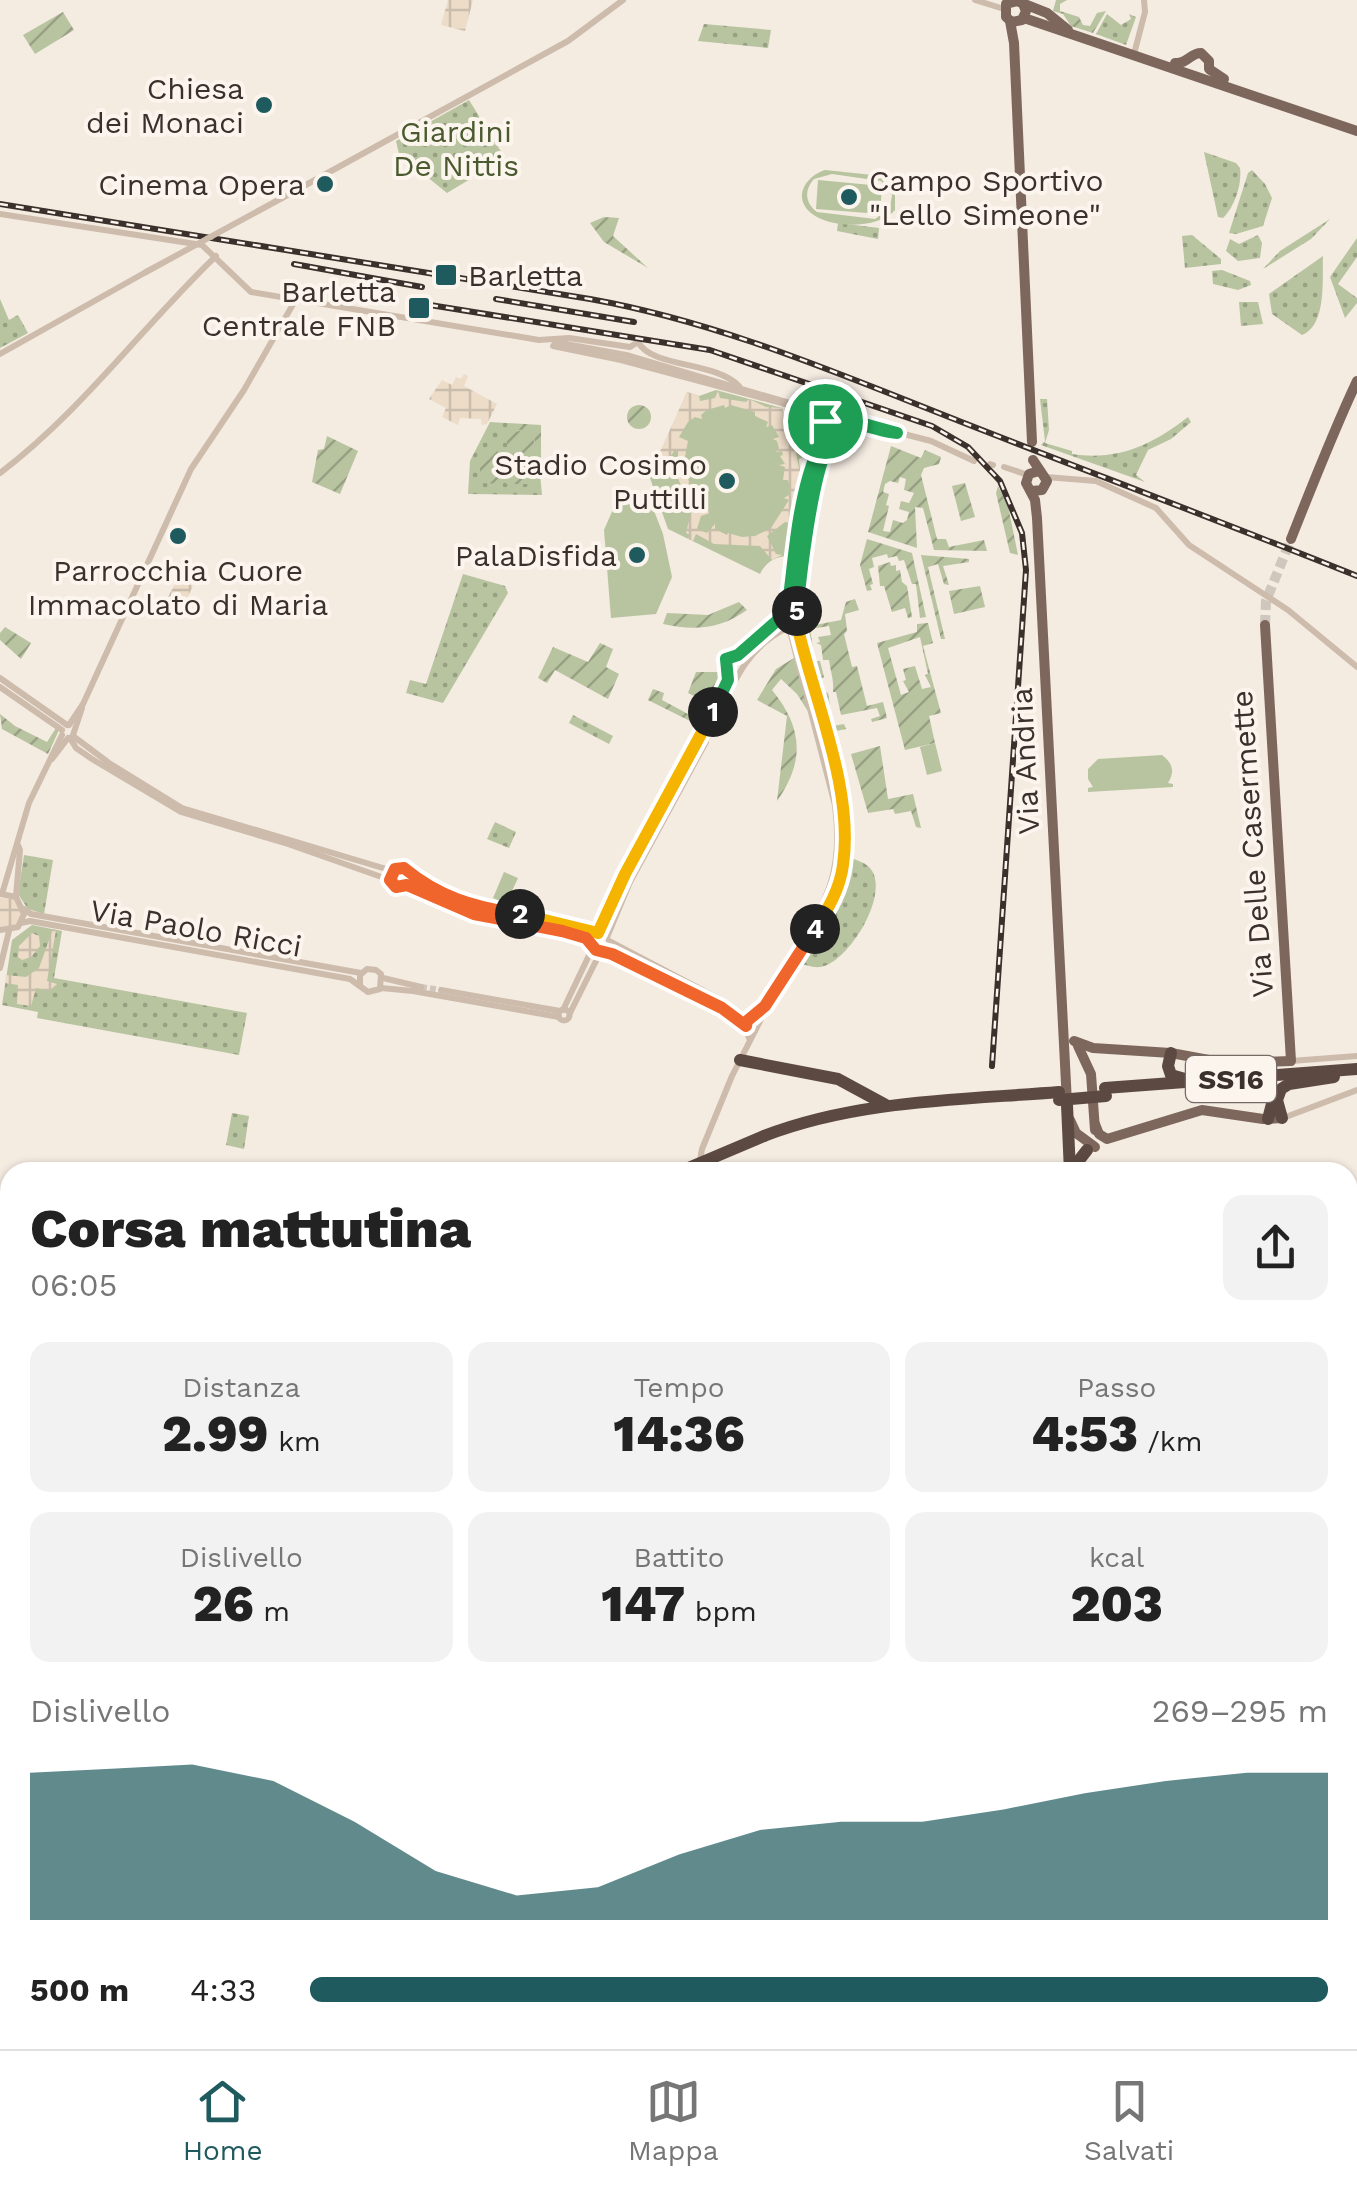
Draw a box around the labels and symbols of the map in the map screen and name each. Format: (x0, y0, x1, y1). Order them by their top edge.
place label: Chiesa dei Monaci (86, 71, 244, 140)
marker: Chiesa dei Monaci (253, 94, 275, 116)
park label: Giardini De Nittis (393, 114, 519, 183)
place label: Campo Sportivo "Lello Simeone" (869, 163, 1104, 232)
place label: Cinema Opera (98, 167, 305, 202)
marker: Cinema Opera (314, 173, 336, 195)
marker: Campo Sportivo "Lello Simeone" (838, 186, 860, 208)
place label: Barletta (468, 258, 583, 293)
marker: Barletta (433, 262, 459, 288)
place label: Barletta Centrale FNB (202, 274, 396, 343)
marker: Barletta Centrale FNB (406, 295, 432, 321)
pin (783, 379, 868, 464)
place label: Stadio Cosimo Puttilli (494, 447, 707, 516)
marker: Stadio Cosimo Puttilli (716, 470, 738, 492)
marker: Parrocchia Cuore Immacolato di Maria (167, 525, 189, 547)
place label: PalaDisfida (455, 538, 617, 573)
marker: PalaDisfida (626, 544, 648, 566)
place label: Parrocchia Cuore Immacolato di Maria (28, 553, 328, 622)
pin: 5 (772, 586, 822, 636)
pin: 1 (688, 687, 738, 737)
street label: Via Andria (1004, 687, 1046, 835)
street label: Via Delle Casermette (1224, 689, 1280, 999)
pin: 2 (495, 889, 545, 939)
street label: Via Paolo Ricci (88, 892, 304, 964)
pin: 4 (790, 904, 840, 954)
road number: SS16 (1186, 1056, 1276, 1102)

